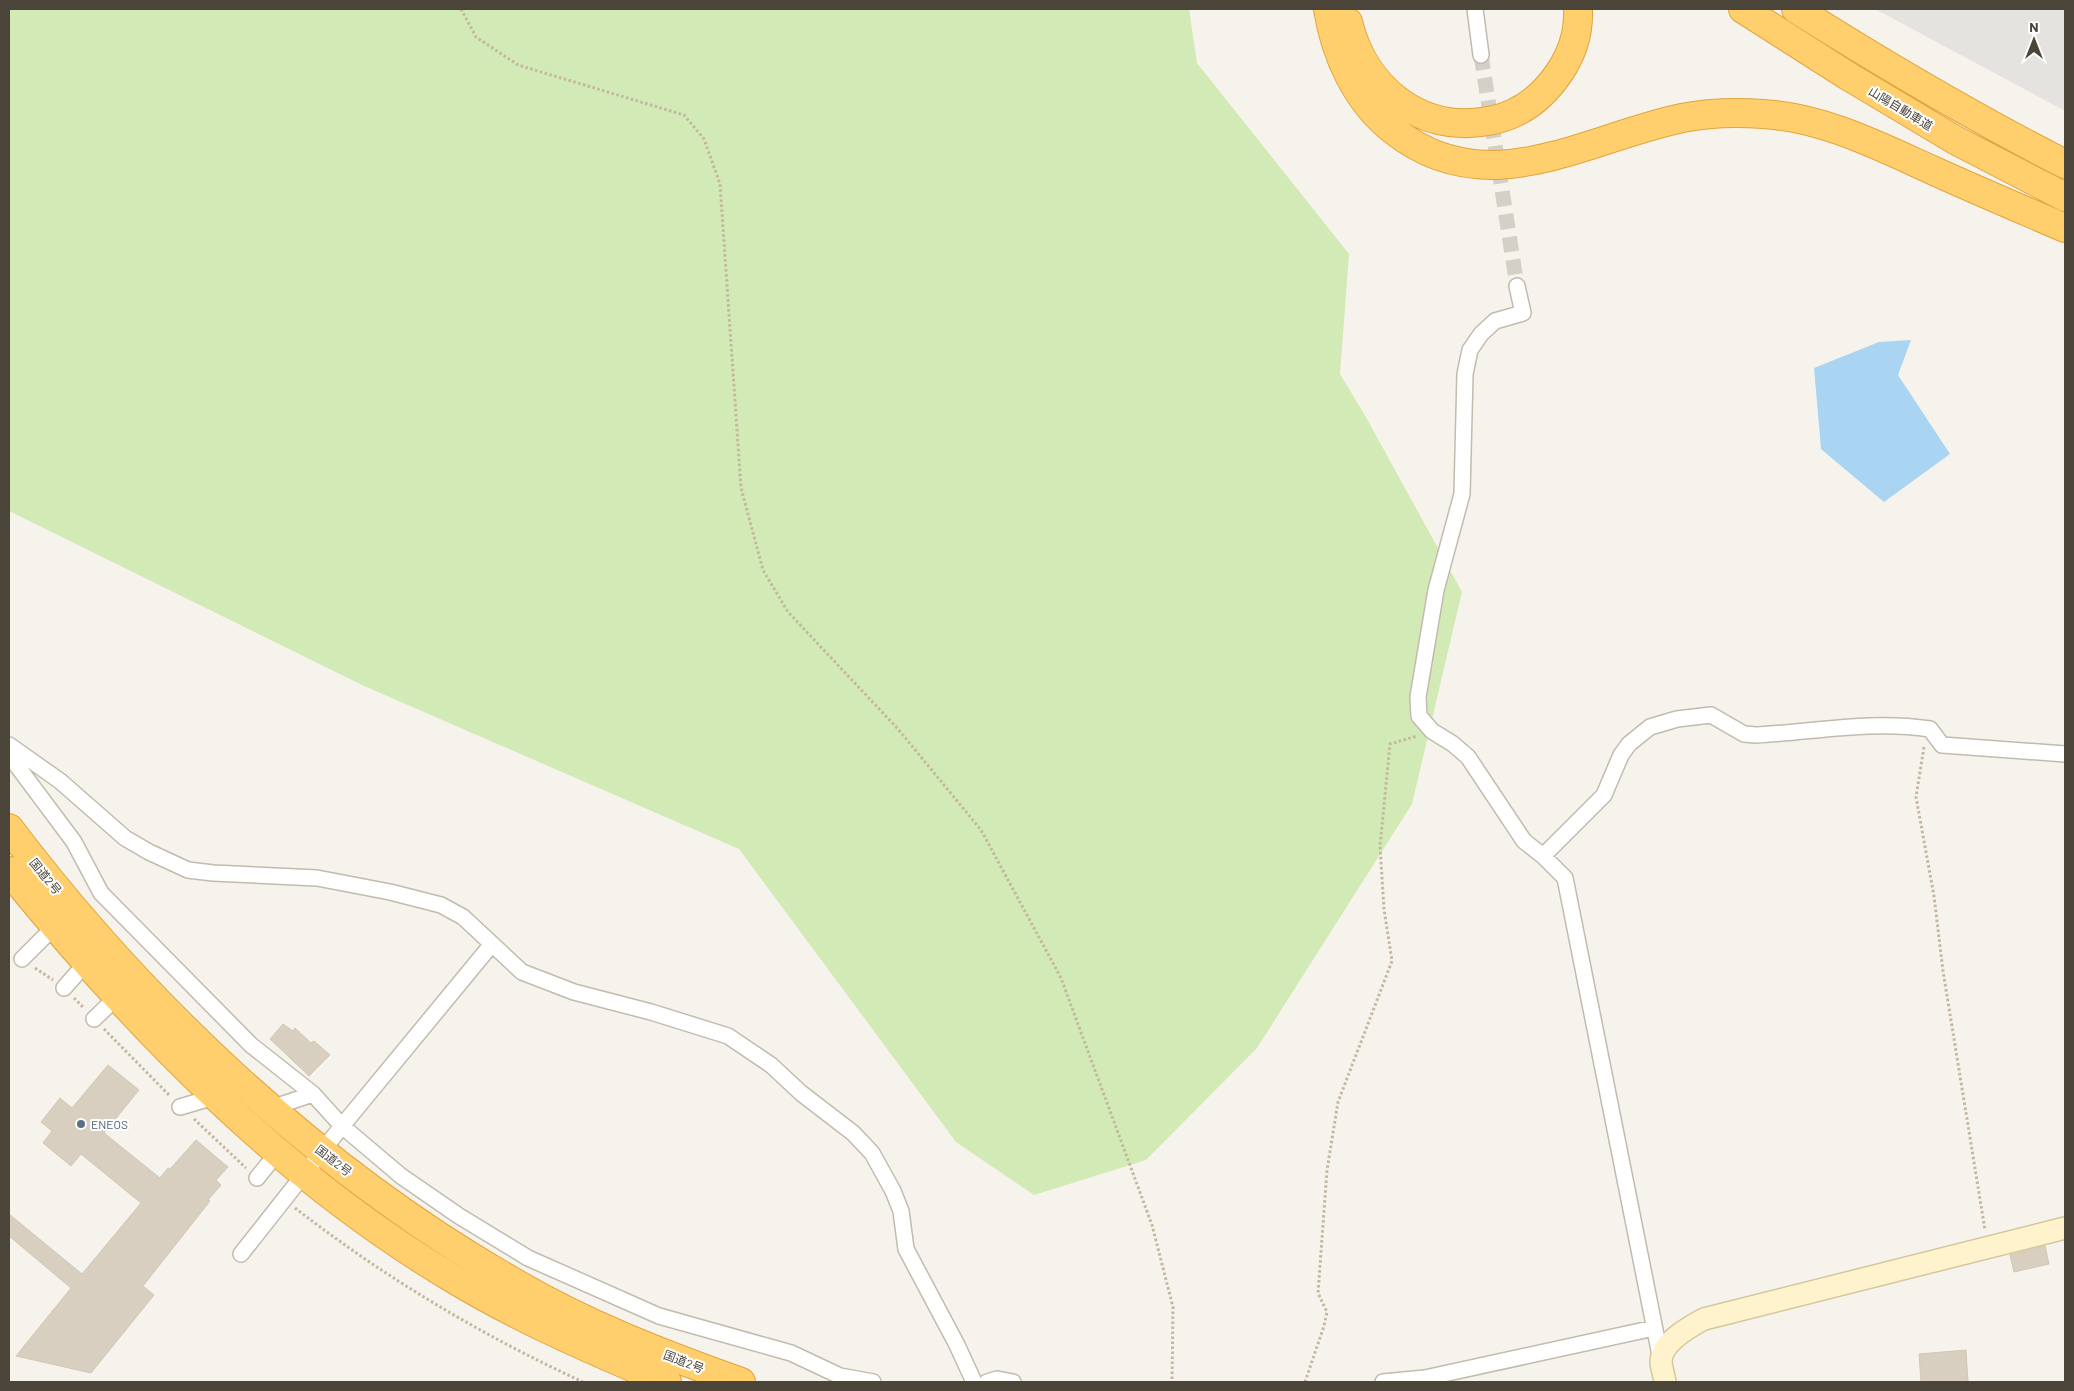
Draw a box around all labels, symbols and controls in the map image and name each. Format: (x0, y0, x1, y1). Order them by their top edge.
north arrow (2009, 15, 2059, 65)
text: N (2029, 18, 2039, 35)
street label: 山陽自動車道 (1867, 83, 1935, 133)
street label: 国道2号 (27, 855, 65, 897)
place label: ENEOS (91, 1117, 128, 1131)
marker: ENEOS (75, 1118, 87, 1130)
street label: 国道2号 (313, 1141, 355, 1179)
street label: 国道2号 (662, 1347, 706, 1375)

